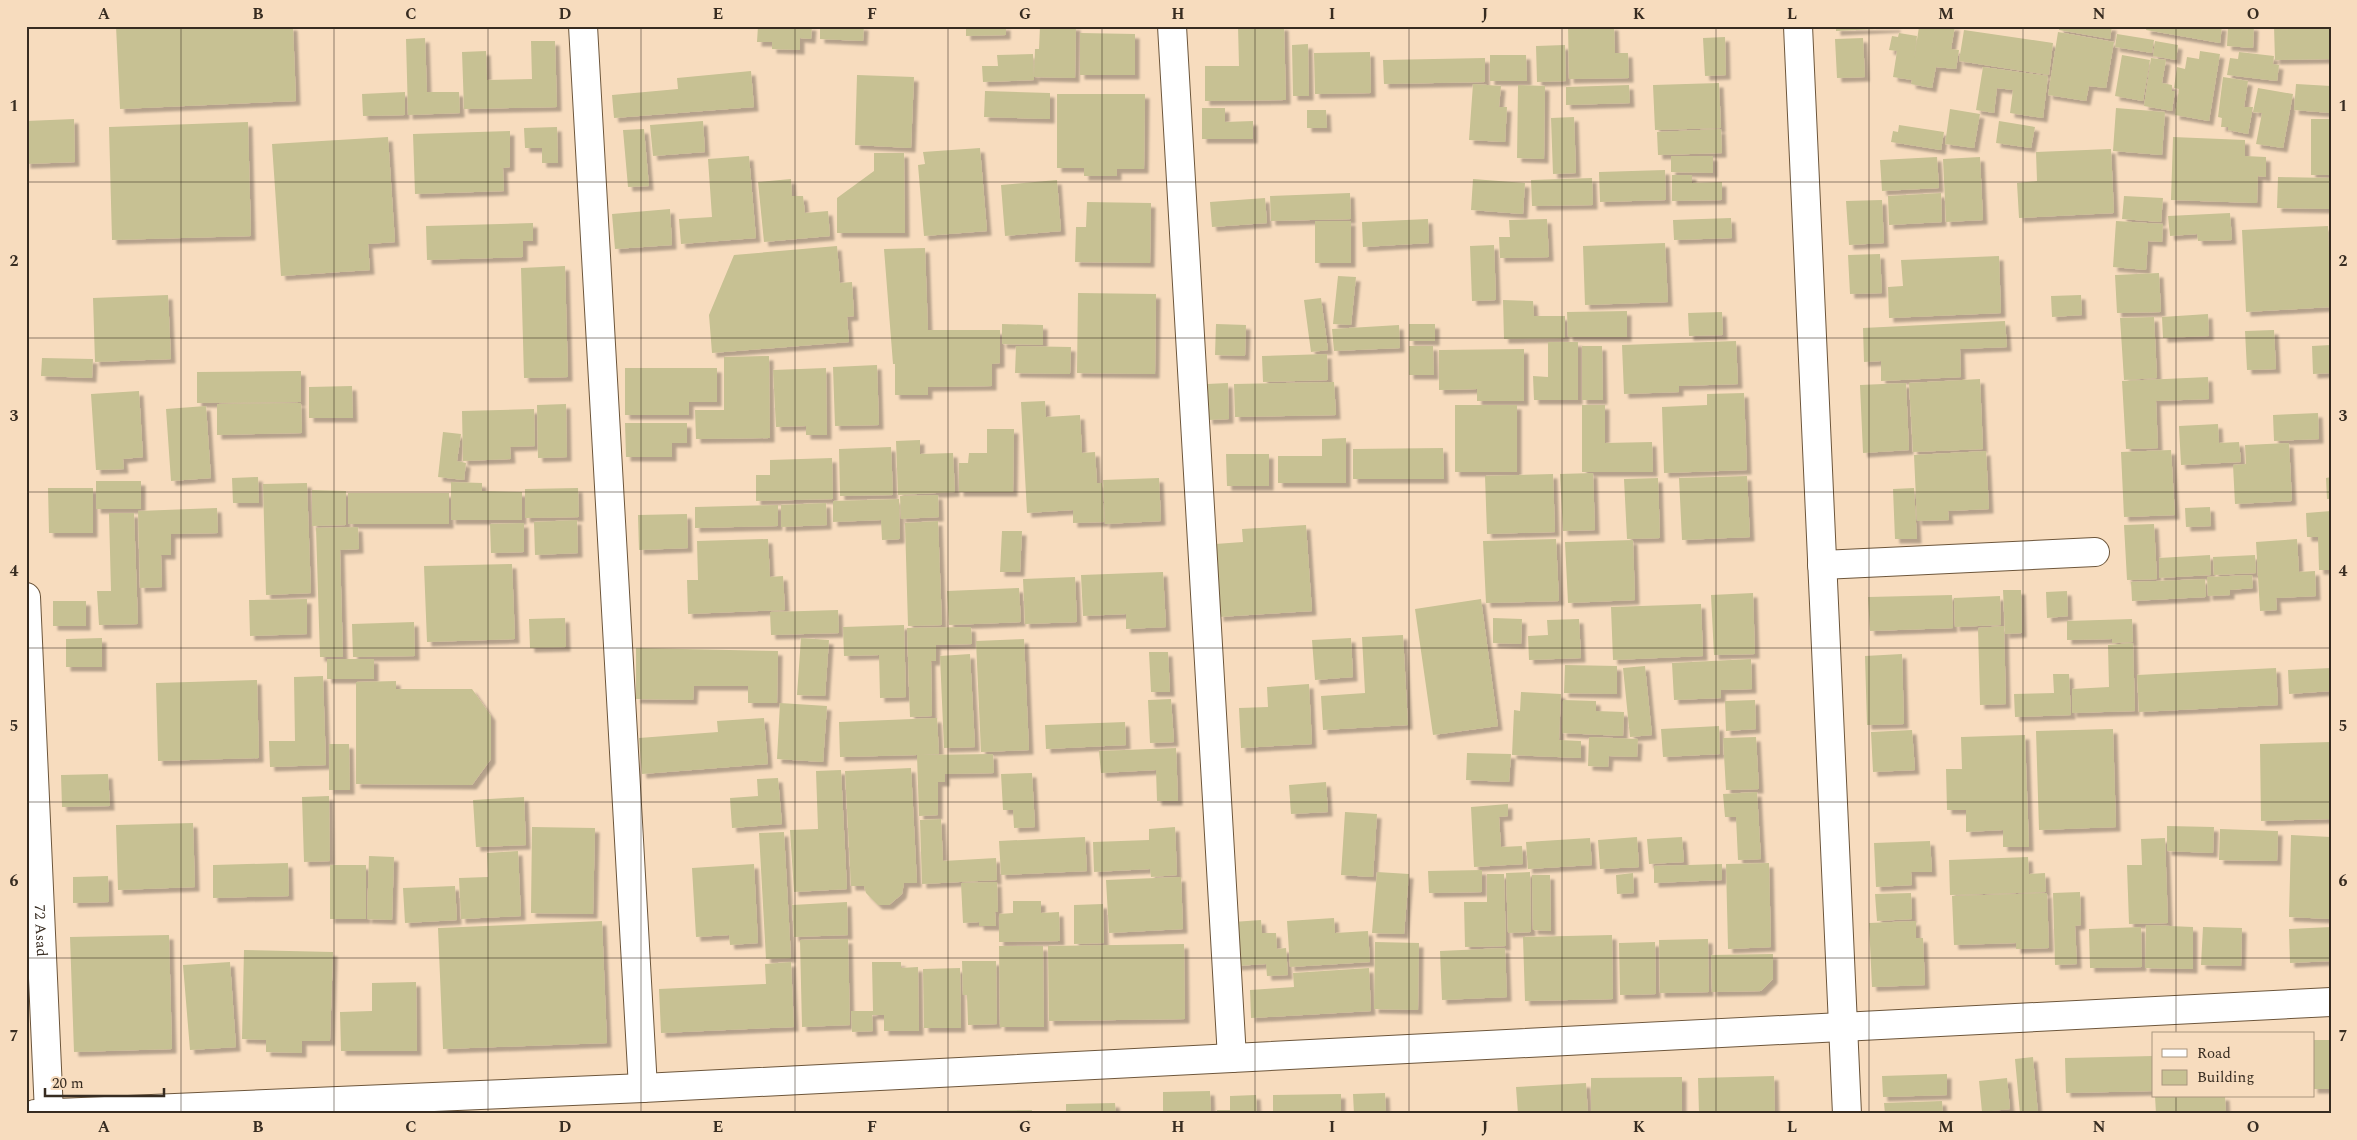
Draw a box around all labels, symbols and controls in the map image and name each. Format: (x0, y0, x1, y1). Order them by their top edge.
text: A (98, 2, 111, 26)
text: B (252, 2, 264, 26)
text: C (405, 2, 417, 26)
text: D (559, 2, 572, 26)
text: E (713, 2, 723, 26)
text: F (867, 2, 877, 26)
text: G (1019, 2, 1031, 26)
text: H (1171, 2, 1185, 26)
text: I (1329, 2, 1335, 26)
text: J (1482, 2, 1489, 26)
text: K (1633, 2, 1646, 26)
text: L (1787, 2, 1797, 26)
text: M (1938, 2, 1954, 26)
text: N (2092, 2, 2106, 26)
text: O (2247, 2, 2259, 26)
text: 1 (10, 94, 18, 118)
text: 1 (2339, 94, 2347, 118)
text: 2 (10, 249, 19, 273)
text: 2 (2339, 249, 2348, 273)
text: 3 (10, 404, 19, 428)
text: 3 (2339, 404, 2348, 428)
text: 4 (10, 559, 19, 583)
text: 4 (2339, 559, 2348, 583)
text: 5 (10, 714, 18, 738)
text: 5 (2339, 714, 2347, 738)
text: 6 (10, 869, 19, 893)
text: 6 (2339, 869, 2348, 893)
street label: 72 Asad (28, 904, 54, 957)
text: 7 (10, 1024, 19, 1048)
text: 7 (2339, 1024, 2348, 1048)
legend (2152, 1032, 2314, 1098)
text: Road (2197, 1042, 2231, 1065)
scale bar (45, 1065, 164, 1097)
text: Building (2197, 1066, 2254, 1089)
text: 20 m (52, 1072, 84, 1095)
text: A (98, 1115, 111, 1139)
text: B (252, 1115, 264, 1139)
text: C (405, 1115, 417, 1139)
text: D (559, 1115, 572, 1139)
text: E (713, 1115, 723, 1139)
text: F (867, 1115, 877, 1139)
text: G (1019, 1115, 1031, 1139)
text: H (1171, 1115, 1185, 1139)
text: I (1329, 1115, 1335, 1139)
text: J (1482, 1115, 1489, 1139)
text: K (1633, 1115, 1646, 1139)
text: L (1787, 1115, 1797, 1139)
text: M (1938, 1115, 1954, 1139)
text: N (2092, 1115, 2106, 1139)
text: O (2247, 1115, 2259, 1139)

